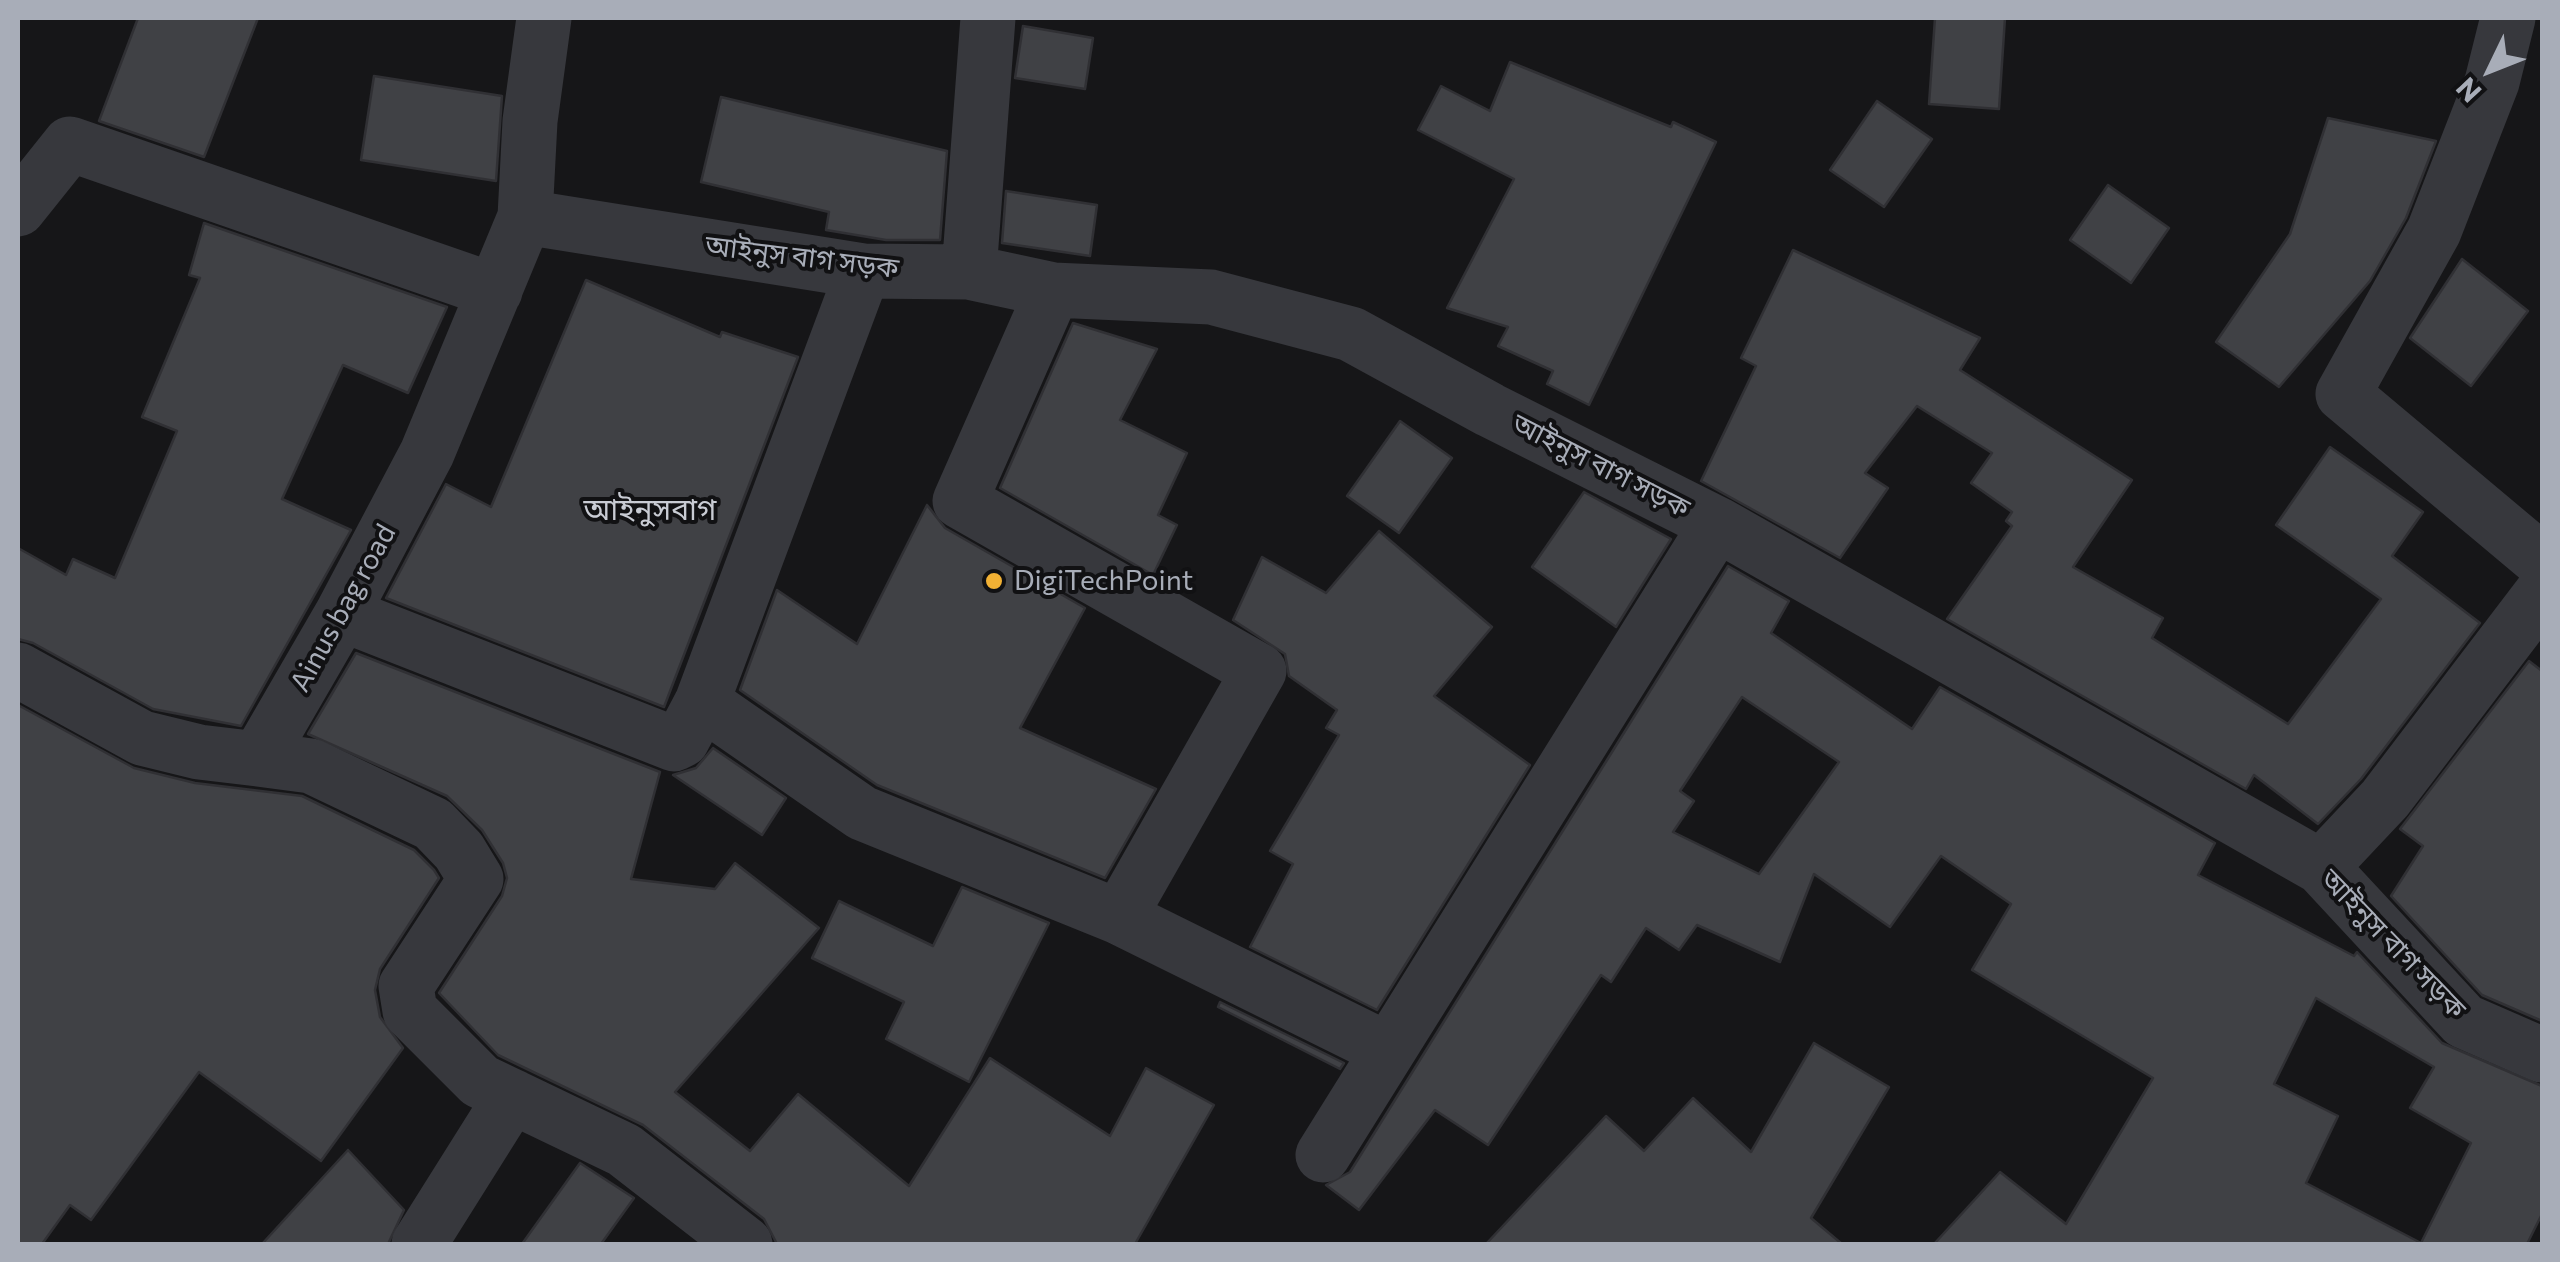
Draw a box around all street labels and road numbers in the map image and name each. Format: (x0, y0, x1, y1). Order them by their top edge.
street label: আইনুস বাগ সড়ক (703, 228, 901, 286)
street label: আইনুস বাগ সড়ক (1507, 407, 1695, 525)
street label: Ainus bag road (283, 518, 403, 698)
street label: আইনুস বাগ সড়ক (2313, 862, 2473, 1026)

